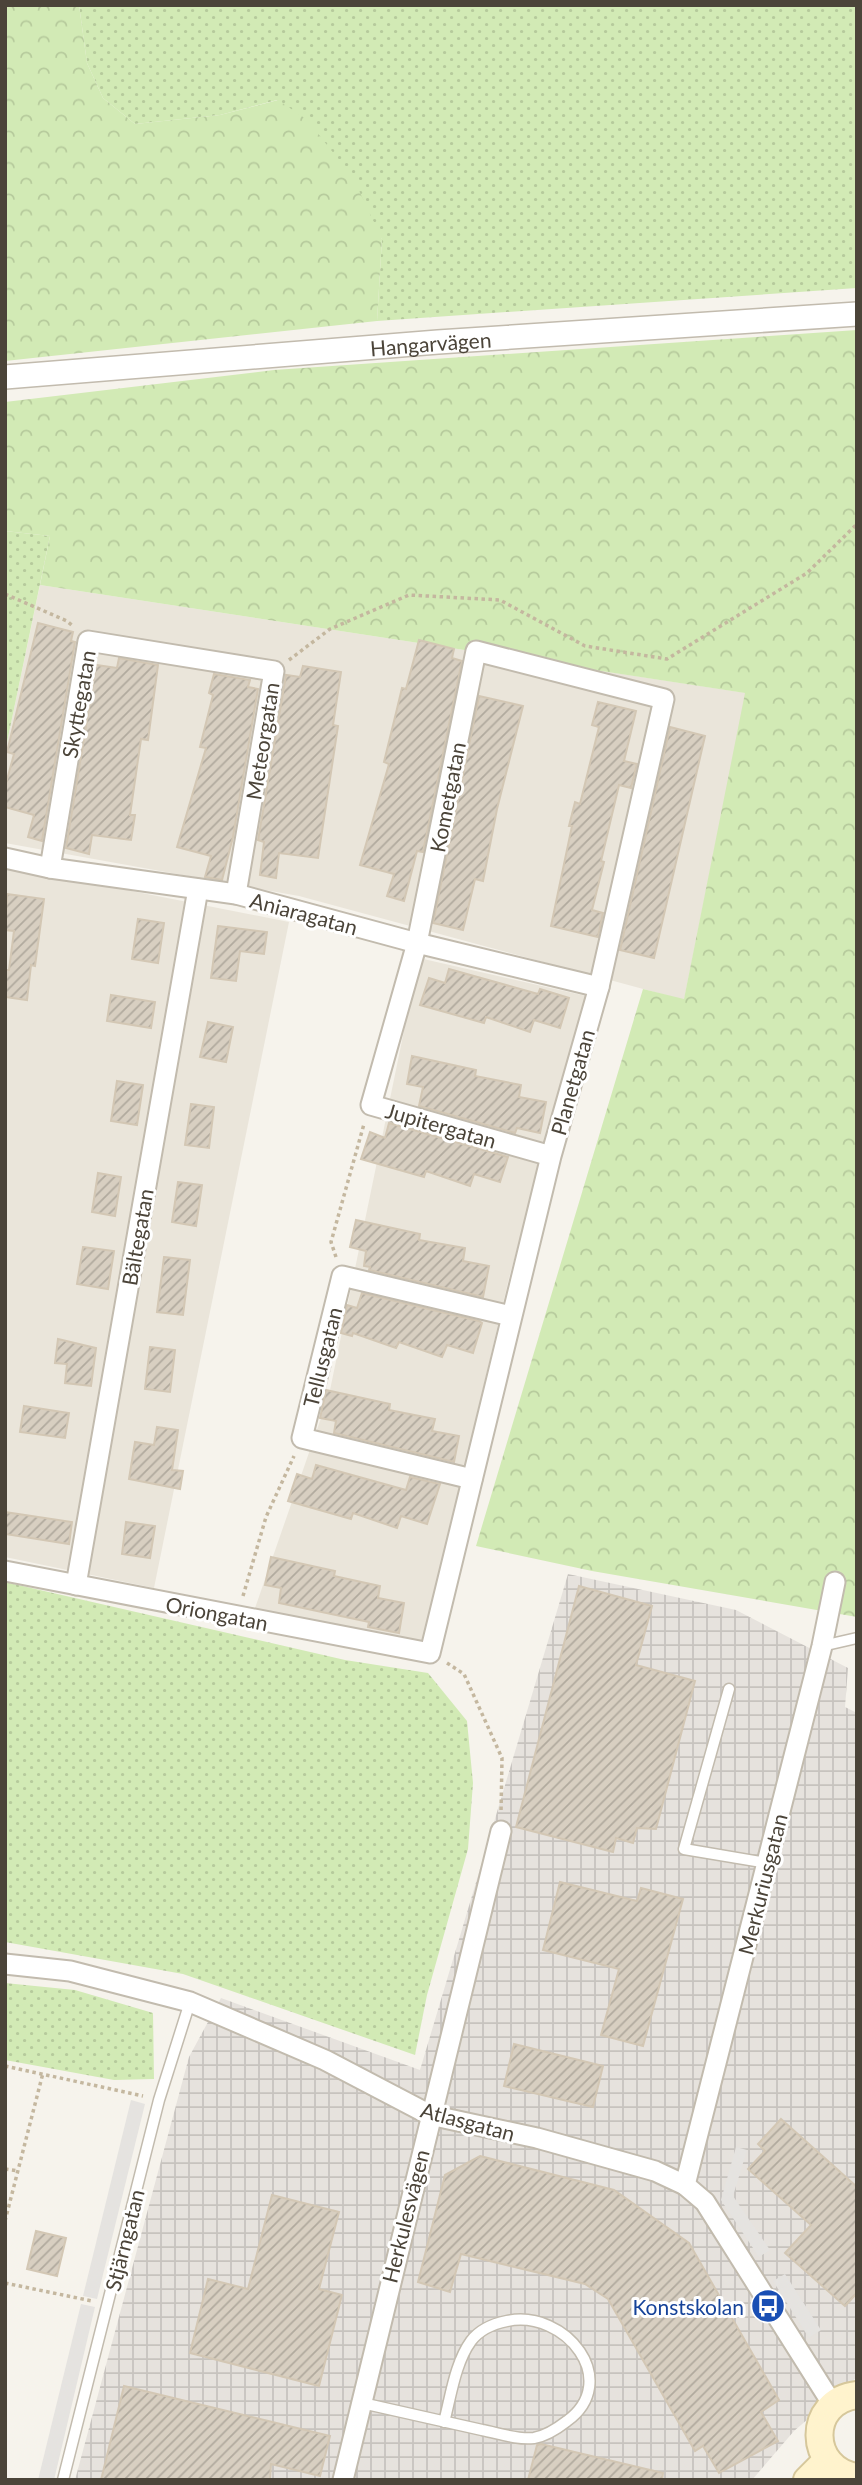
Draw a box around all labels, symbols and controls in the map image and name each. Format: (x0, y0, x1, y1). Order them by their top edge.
street label: Hangarvägen (369, 326, 492, 360)
street label: Skyttegatan (56, 648, 100, 760)
street label: Meteorgatan (240, 680, 284, 802)
street label: Kometgatan (424, 740, 470, 854)
street label: Aniaragatan (248, 887, 360, 939)
street label: Planetgatan (545, 1026, 599, 1138)
street label: Jupitergatan (383, 1097, 499, 1153)
street label: Bältegatan (116, 1186, 158, 1288)
street label: Tellusgatan (297, 1304, 347, 1410)
street label: Oriongatan (164, 1591, 270, 1635)
street label: Merkuriusgatan (732, 1811, 792, 1957)
street label: Atlasgatan (418, 2096, 518, 2146)
street label: Herkulesvägen (376, 2147, 434, 2285)
street label: Stjärngatan (99, 2186, 149, 2294)
bus stop icon: Konstskolan (749, 2287, 787, 2325)
place label: Konstskolan (632, 2294, 744, 2319)

